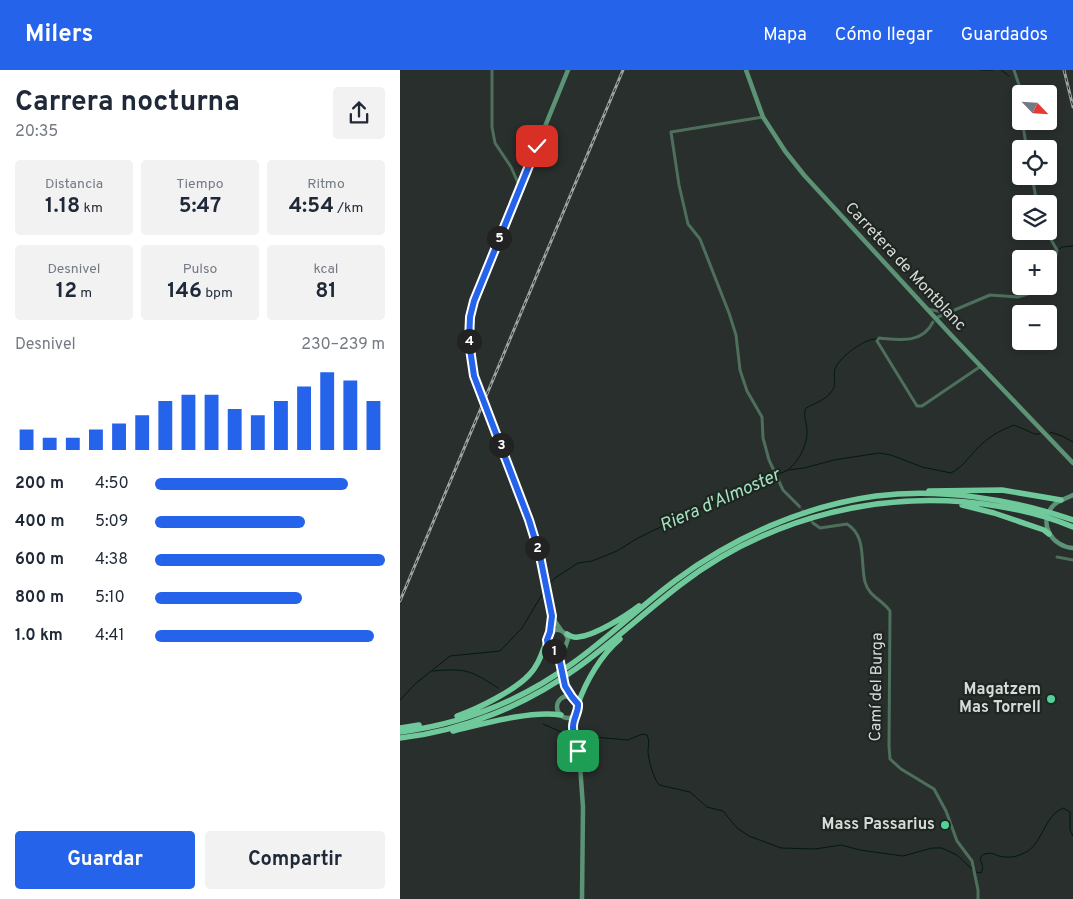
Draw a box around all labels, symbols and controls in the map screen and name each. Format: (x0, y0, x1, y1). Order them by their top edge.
text: Milers (25, 20, 93, 50)
text: Mapa (763, 24, 807, 47)
text: Cómo llegar (835, 24, 933, 47)
text: Guardados (961, 24, 1048, 47)
text: Carrera nocturna (15, 85, 240, 121)
north arrow (1012, 85, 1058, 130)
map controls (1012, 85, 1057, 350)
button: share (333, 87, 385, 139)
text: 20:35 (15, 122, 58, 142)
pin (516, 125, 558, 167)
icon: check (523, 132, 551, 160)
button: locate (1012, 140, 1057, 185)
text: Distancia (45, 176, 103, 193)
text: Tiempo (176, 176, 224, 193)
text: Ritmo (307, 176, 345, 193)
text: 1.18 (45, 193, 80, 220)
text: 5:47 (179, 193, 221, 220)
text: 4:54 (289, 193, 334, 220)
button: layers (1012, 195, 1057, 240)
street label: Carretera de Montblanc (840, 198, 970, 336)
text: km (80, 200, 103, 217)
text: /km (334, 200, 363, 217)
pin: 5 (486, 226, 512, 250)
text: 5 (495, 230, 504, 247)
button: + (1012, 250, 1057, 295)
text: Desnivel (47, 261, 101, 278)
text: Pulso (183, 261, 217, 278)
text: kcal (314, 261, 338, 278)
text: 12 (56, 278, 77, 305)
text: 146 (167, 278, 202, 305)
text: 81 (315, 278, 337, 305)
text: m (77, 285, 92, 302)
text: bpm (202, 285, 233, 302)
button: − (1012, 305, 1057, 350)
pin: 4 (456, 328, 482, 354)
text: 4 (465, 333, 474, 350)
text: Desnivel (15, 335, 76, 355)
text: 230–239 m (301, 335, 385, 355)
pin: 3 (488, 432, 514, 458)
text: 3 (497, 437, 506, 454)
water label: Riera d'Almoster (656, 463, 786, 538)
text: 200 m (15, 474, 64, 494)
text: 4:50 (95, 474, 129, 494)
text: 400 m (15, 512, 64, 532)
text: 5:09 (95, 512, 128, 532)
pin: 2 (524, 536, 550, 560)
text: 2 (533, 540, 542, 557)
text: 600 m (15, 550, 64, 570)
text: 4:38 (95, 550, 128, 570)
text: 800 m (15, 588, 64, 608)
text: 5:10 (95, 588, 125, 608)
text: 1.0 km (15, 626, 63, 646)
text: 4:41 (95, 626, 124, 646)
street label: Camí del Burga (866, 632, 888, 742)
pin: 1 (542, 638, 566, 664)
text: 1 (552, 643, 557, 660)
place label: Magatzem Mas Torrell (959, 680, 1041, 718)
marker: Magatzem Mas Torrell (1045, 693, 1057, 705)
pin (557, 730, 599, 772)
icon: arrive (564, 737, 592, 765)
place label: Mass Passarius (822, 815, 935, 835)
marker: Mass Passarius (939, 819, 951, 831)
button: Guardar (15, 831, 195, 889)
button: Compartir (205, 831, 385, 889)

